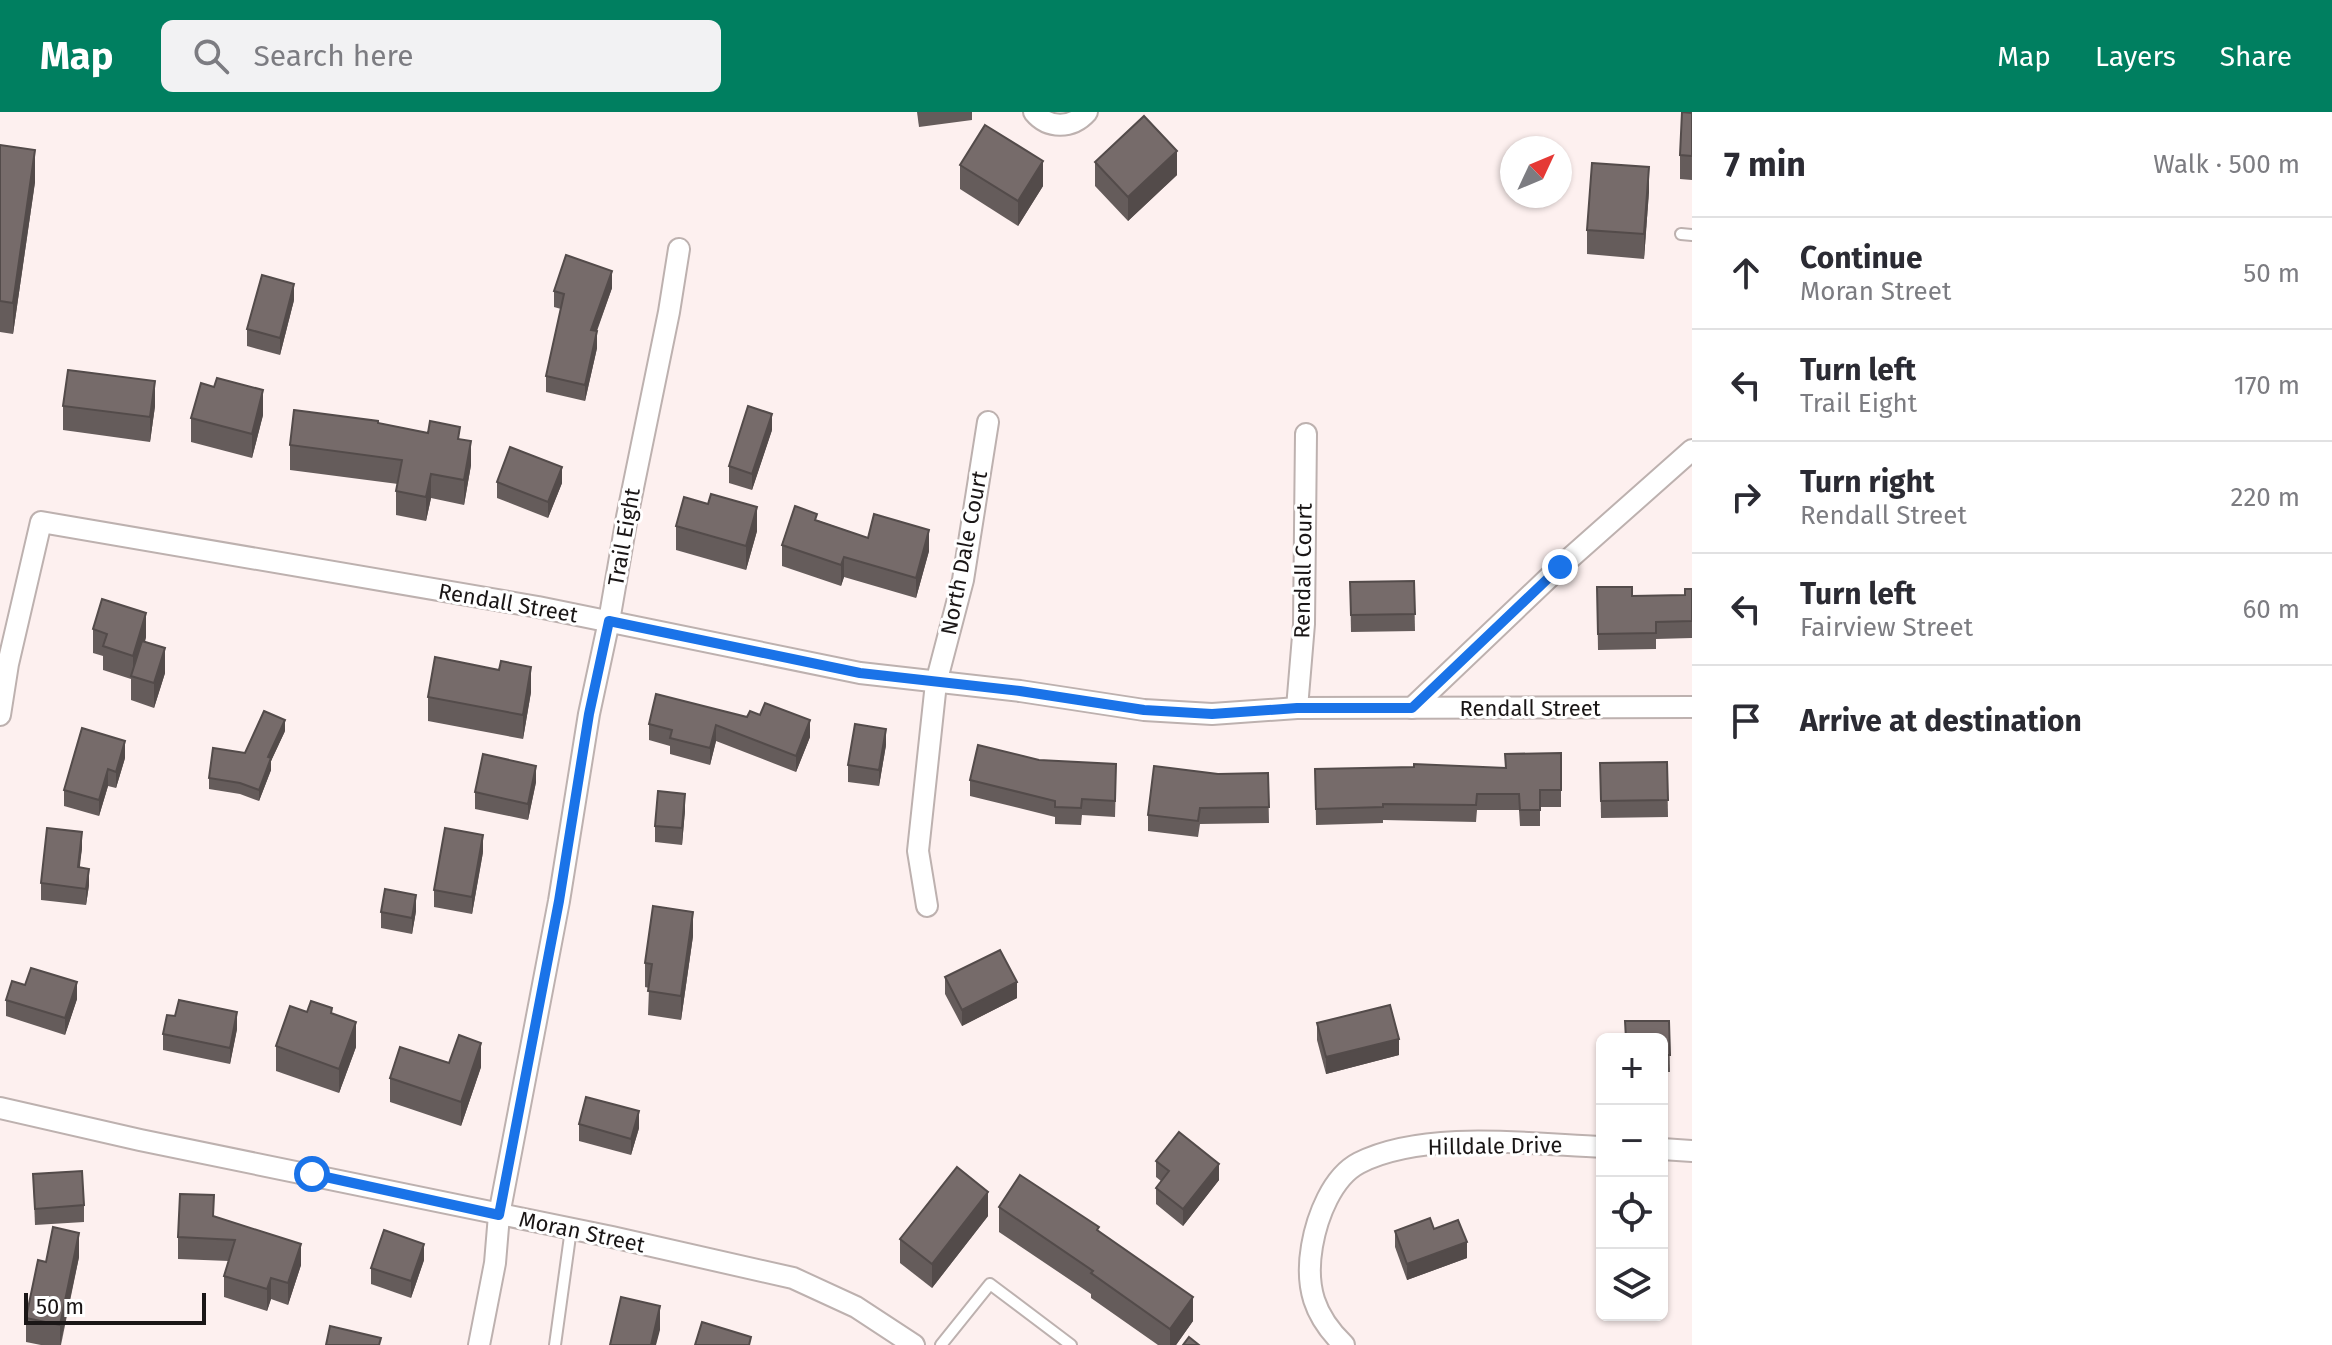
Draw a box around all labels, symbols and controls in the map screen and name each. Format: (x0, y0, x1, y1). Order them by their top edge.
search box (161, 20, 721, 92)
text: Map (40, 33, 113, 79)
icon: search (189, 34, 233, 78)
text: Search here (253, 38, 414, 74)
text: Map (1997, 40, 2051, 73)
text: Layers (2095, 40, 2176, 73)
text: Share (2220, 40, 2292, 73)
north arrow (1500, 136, 1572, 208)
text: 7 min (1724, 144, 1806, 185)
text: Walk · 500 m (2153, 149, 2300, 180)
text: Continue (1800, 240, 1923, 276)
icon: ahead (1724, 251, 1768, 295)
text: 50 m (2243, 258, 2300, 289)
text: Moran Street (1800, 276, 1951, 307)
text: Turn left (1800, 352, 1916, 388)
icon: left (1724, 363, 1768, 407)
text: 170 m (2234, 370, 2300, 401)
text: Trail Eight (1800, 388, 1917, 419)
text: Turn right (1800, 464, 1935, 500)
street label: North Dale Court (935, 468, 993, 637)
icon: right (1724, 475, 1768, 519)
text: 220 m (2231, 482, 2300, 513)
street label: Trail Eight (602, 486, 646, 588)
text: Rendall Street (1800, 500, 1967, 531)
street label: Rendall Court (1288, 503, 1318, 639)
route end (1542, 549, 1578, 585)
text: Turn left (1800, 576, 1916, 612)
street label: Rendall Street (436, 577, 580, 629)
icon: left (1724, 587, 1768, 631)
text: 60 m (2242, 594, 2300, 625)
text: Fairview Street (1800, 612, 1973, 643)
street label: Rendall Street (1459, 695, 1601, 722)
icon: arrive (1724, 699, 1768, 743)
text: Arrive at destination (1800, 703, 2082, 739)
map controls (1596, 1033, 1668, 1321)
button: + (1596, 1033, 1668, 1105)
button: − (1596, 1105, 1668, 1177)
street label: Hilldale Drive (1427, 1131, 1563, 1161)
route start (294, 1156, 330, 1192)
button: locate (1596, 1177, 1668, 1249)
street label: Moran Street (517, 1205, 647, 1259)
button: layers (1596, 1249, 1668, 1321)
scale bar (24, 1289, 206, 1325)
text: 50 m (36, 1293, 84, 1320)

